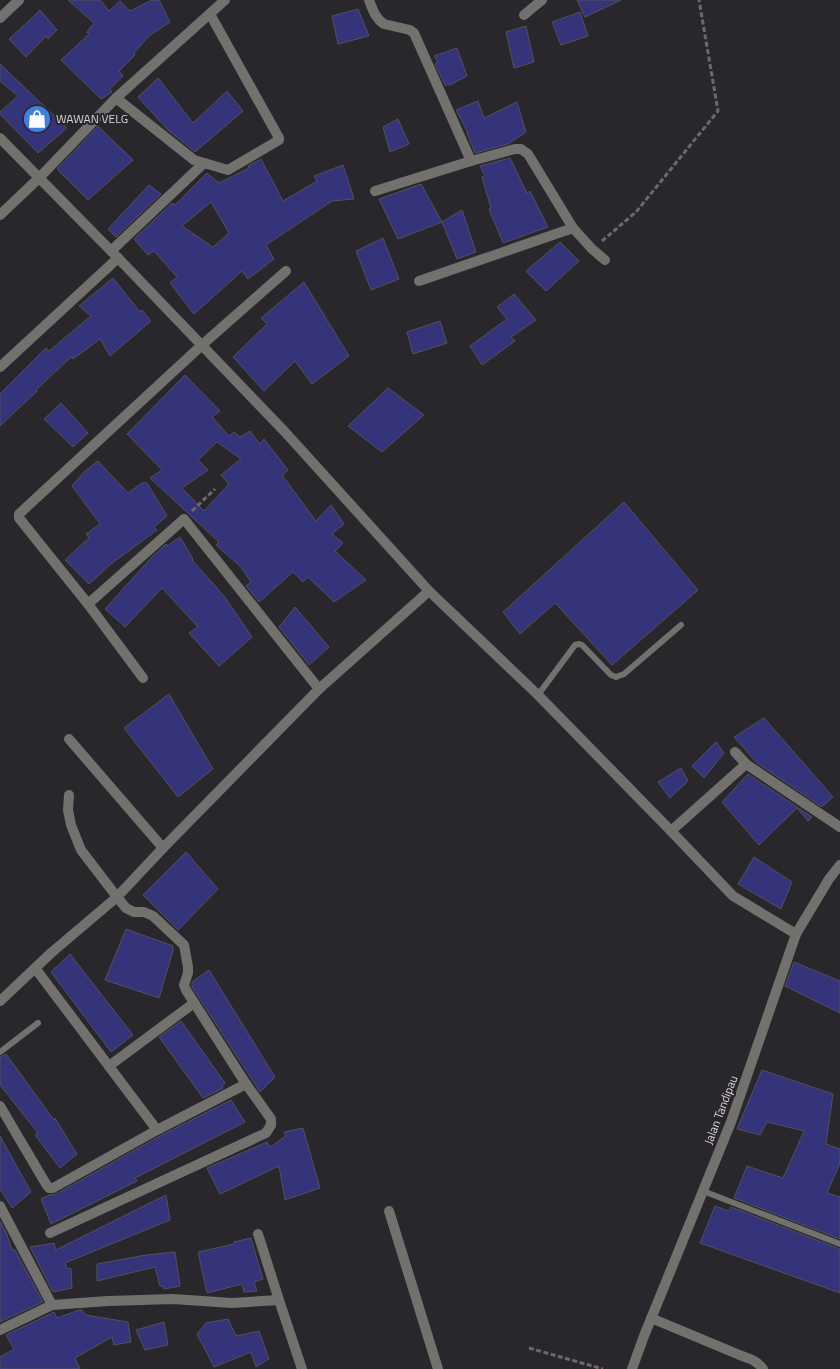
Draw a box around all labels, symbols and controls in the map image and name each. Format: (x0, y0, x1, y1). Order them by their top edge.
shop icon: WAWAN VELG (22, 104, 52, 134)
place label: WAWAN VELG (56, 109, 128, 128)
street label: Jalan Tandipau (699, 1072, 742, 1147)

